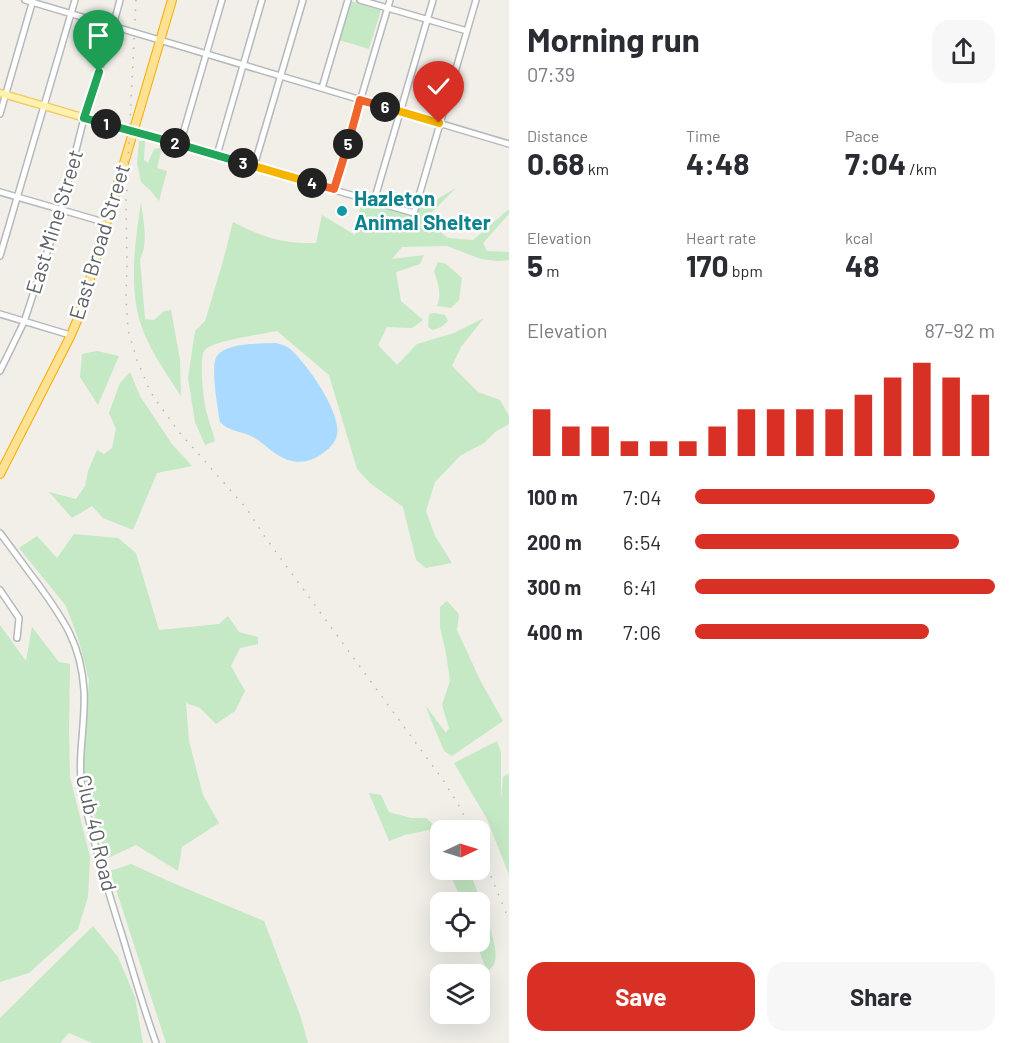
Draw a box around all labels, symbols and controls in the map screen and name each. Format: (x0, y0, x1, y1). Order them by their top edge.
pin (73, 10, 124, 72)
icon: arrive (82, 19, 115, 52)
text: Morning run (527, 19, 700, 59)
button: share (932, 20, 995, 83)
pin (413, 61, 464, 123)
text: 07:39 (527, 62, 575, 86)
icon: check (422, 70, 455, 103)
pin: 6 (370, 92, 400, 122)
text: 6 (381, 97, 389, 116)
pin: 1 (91, 109, 121, 139)
text: 1 (103, 114, 109, 133)
text: Distance (527, 126, 588, 145)
text: Time (686, 126, 721, 145)
text: Pace (845, 126, 879, 145)
pin: 2 (160, 128, 190, 158)
pin: 5 (333, 129, 363, 159)
text: 2 (171, 133, 179, 152)
text: 5 (344, 134, 352, 153)
text: 0.68 (527, 145, 585, 181)
text: 4:48 (686, 145, 749, 181)
text: 7:04 (845, 145, 906, 181)
street label: East Mine Street (20, 146, 87, 297)
pin: 3 (228, 148, 258, 178)
text: 3 (239, 153, 247, 172)
text: km (585, 159, 609, 178)
text: /km (906, 159, 937, 178)
street label: East Broad Street (63, 161, 134, 322)
pin: 4 (297, 168, 327, 198)
text: 4 (307, 173, 317, 192)
place label: Hazleton Animal Shelter (354, 185, 491, 234)
marker: Hazleton Animal Shelter (335, 204, 349, 218)
text: Elevation (527, 228, 591, 247)
text: Heart rate (686, 228, 756, 247)
text: kcal (845, 228, 873, 247)
text: 5 (527, 247, 543, 283)
text: 170 (686, 247, 729, 283)
text: 48 (845, 247, 879, 283)
text: m (543, 261, 560, 280)
text: bpm (729, 261, 763, 280)
text: Elevation (527, 318, 608, 342)
text: 87–92 m (924, 318, 995, 342)
text: 100 m (527, 485, 578, 509)
text: 7:04 (623, 485, 662, 509)
text: 200 m (527, 530, 582, 554)
text: 6:54 (623, 530, 661, 554)
text: 300 m (527, 575, 581, 599)
text: 6:41 (623, 575, 656, 599)
text: 400 m (527, 620, 583, 644)
text: 7:06 (623, 620, 661, 644)
street label: Club 40 Road (72, 772, 123, 893)
north arrow (430, 820, 490, 880)
map controls (430, 820, 490, 1024)
button: locate (430, 892, 490, 952)
button: Save (527, 962, 755, 1031)
button: Share (767, 962, 995, 1031)
button: layers (430, 964, 490, 1024)

